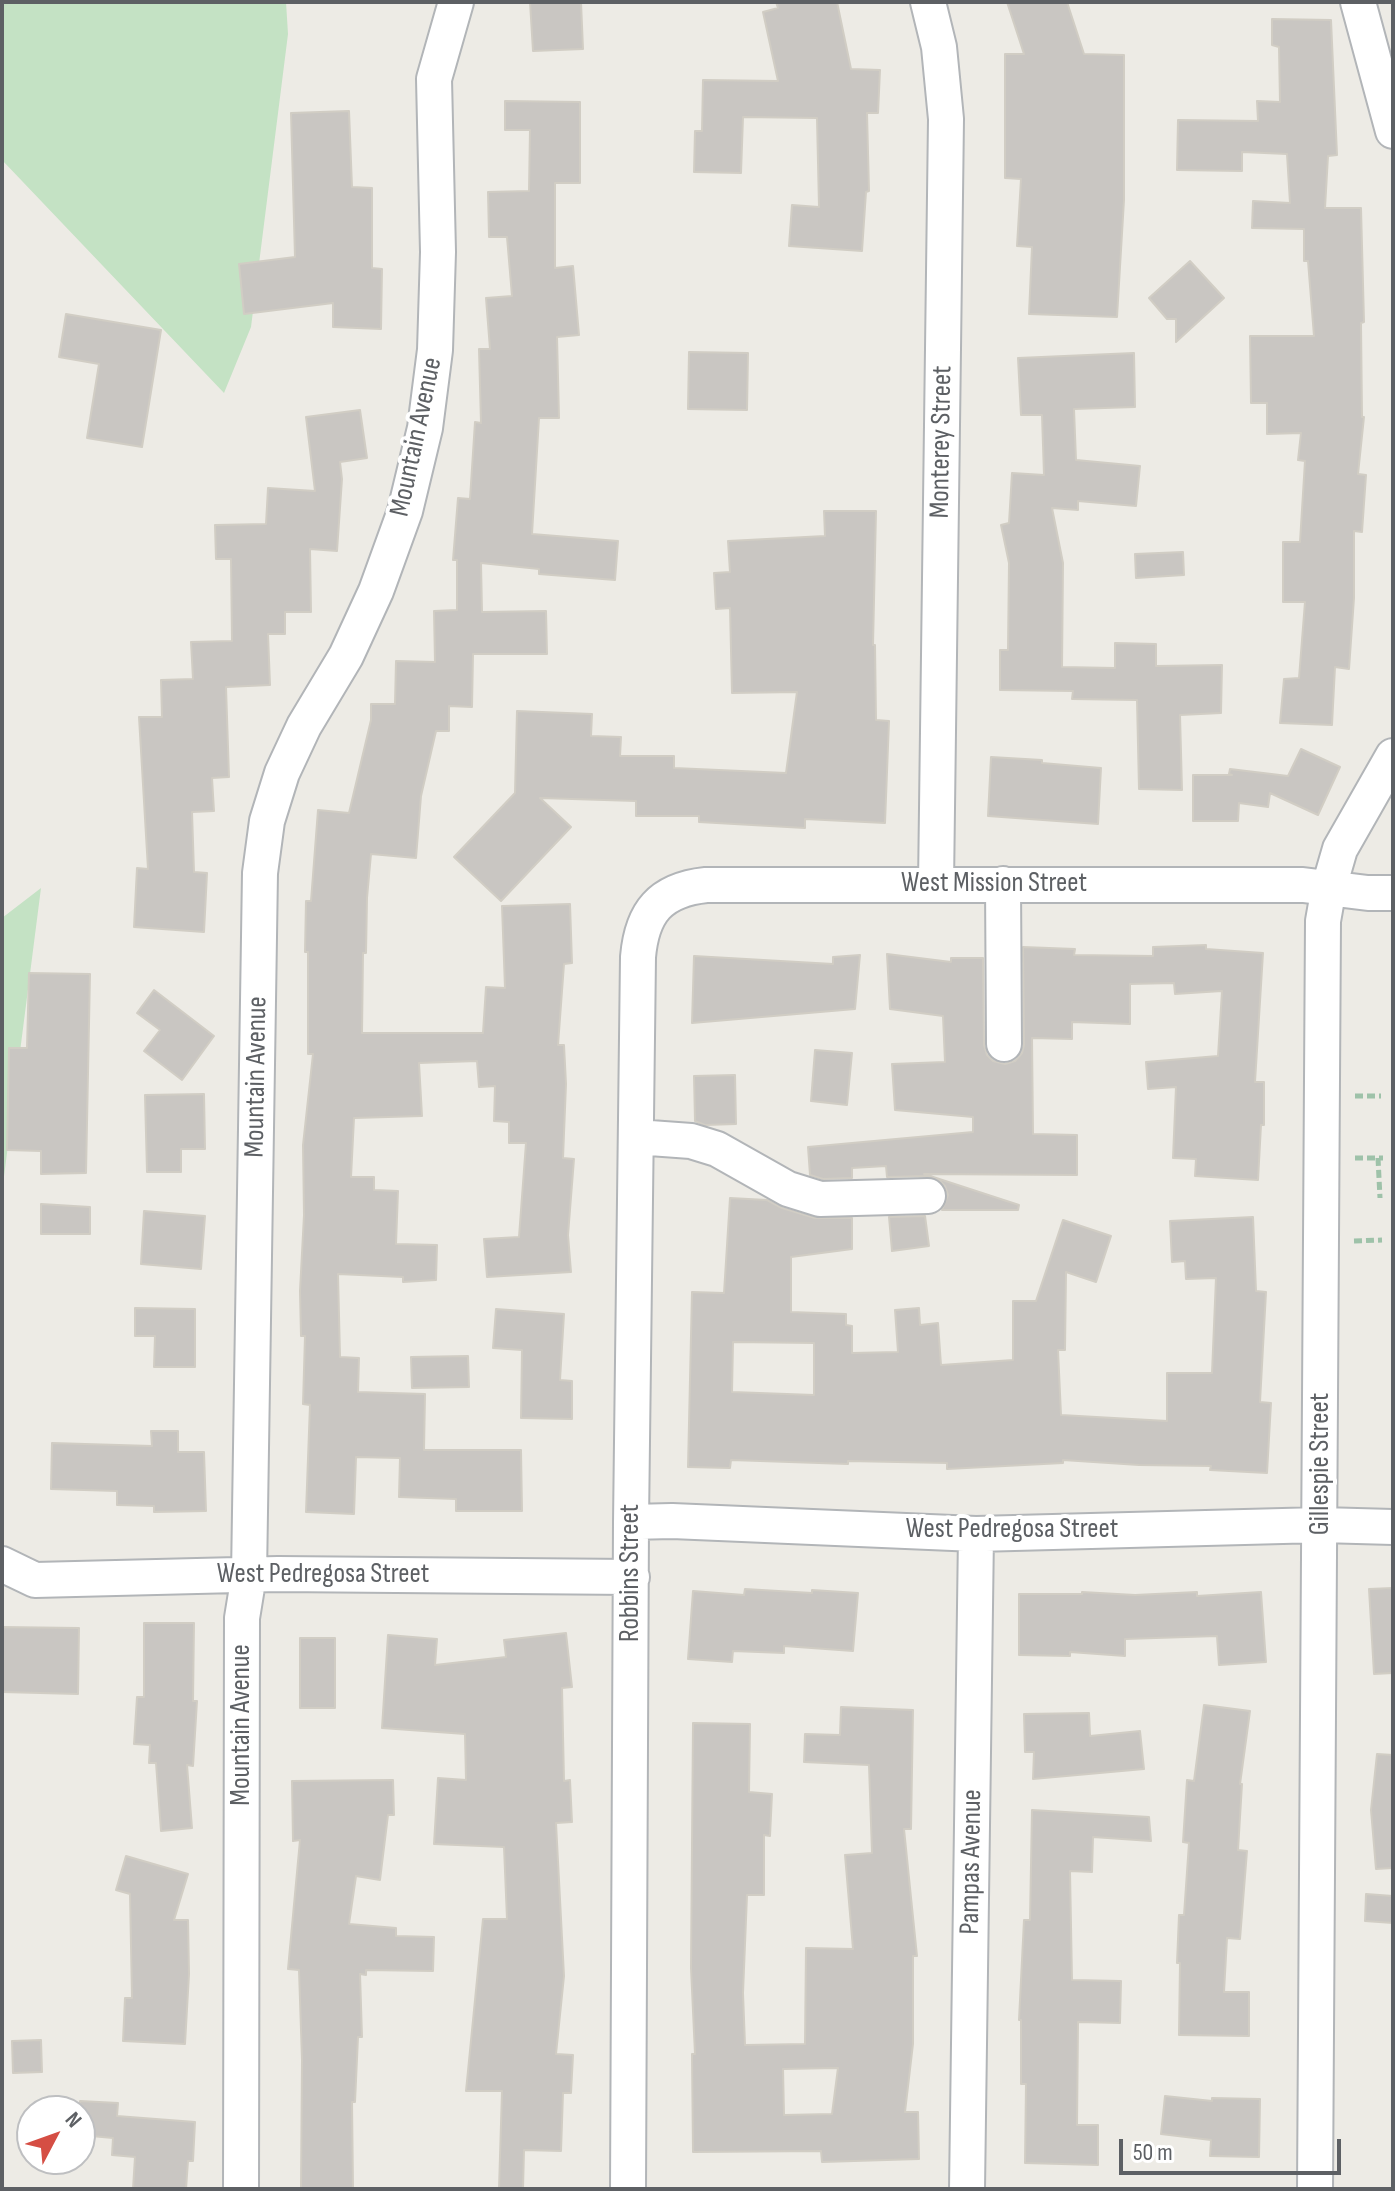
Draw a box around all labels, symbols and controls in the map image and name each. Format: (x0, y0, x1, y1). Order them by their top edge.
street label: Mountain Avenue (384, 355, 450, 519)
street label: Monterey Street (924, 365, 960, 519)
street label: West Mission Street (901, 867, 1087, 901)
street label: Mountain Avenue (239, 996, 275, 1158)
street label: Gillespie Street (1304, 1393, 1338, 1535)
street label: Robbins Street (614, 1504, 648, 1642)
street label: West Pedregosa Street (906, 1513, 1118, 1547)
street label: West Pedregosa Street (217, 1558, 429, 1592)
street label: Mountain Avenue (225, 1644, 259, 1806)
street label: Pampas Avenue (954, 1789, 990, 1935)
north arrow (16, 2095, 96, 2175)
text: N (59, 2107, 87, 2134)
scale bar (1123, 2123, 1345, 2173)
text: 50 m (1133, 2138, 1173, 2167)

